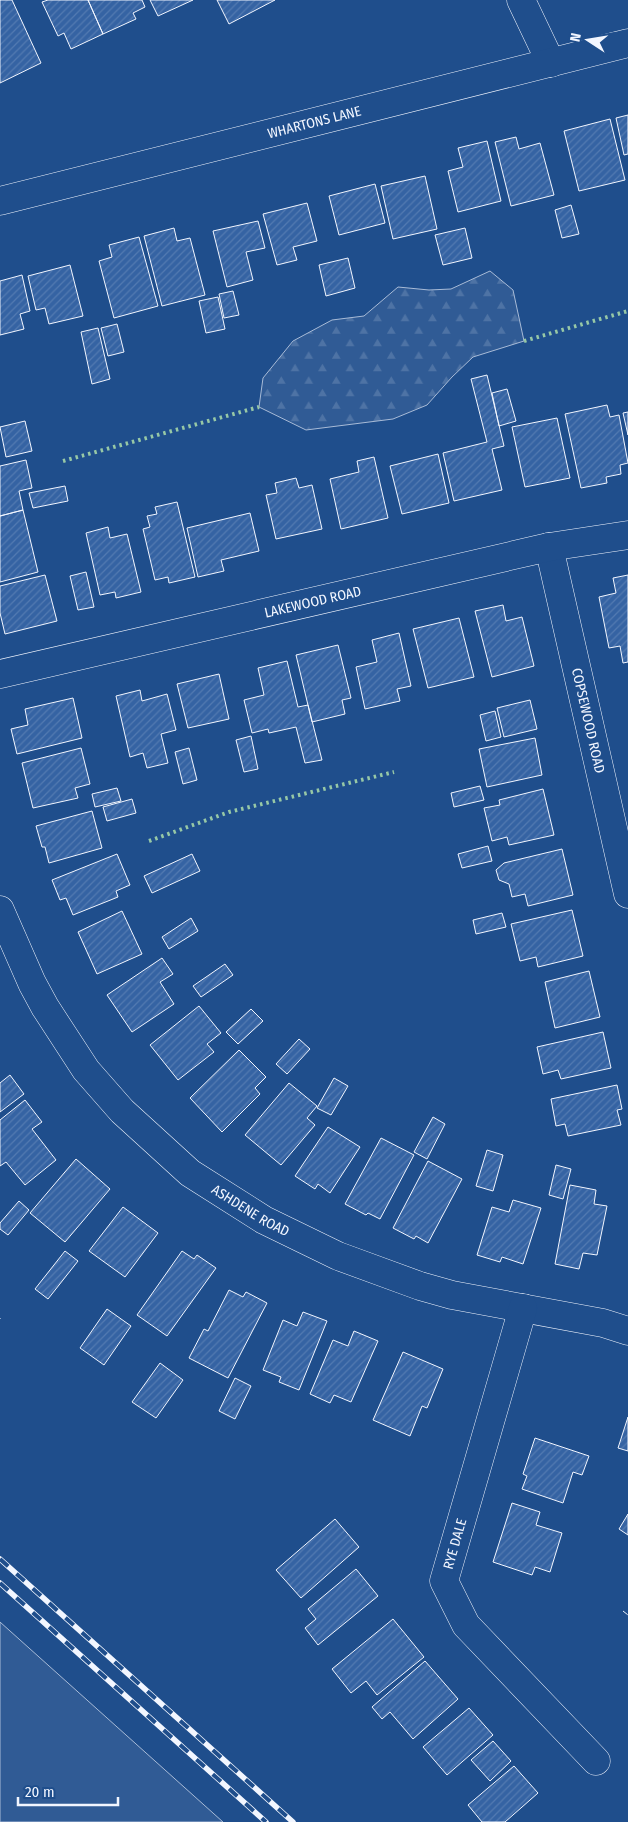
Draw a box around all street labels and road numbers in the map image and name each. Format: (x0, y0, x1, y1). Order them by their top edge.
street label: WHARTONS LANE (266, 102, 363, 142)
street label: LAKEWOOD ROAD (263, 582, 363, 621)
street label: COPSEWOOD ROAD (568, 666, 609, 775)
street label: ASHDENE ROAD (209, 1181, 292, 1240)
street label: RYE DALE (440, 1516, 470, 1571)

